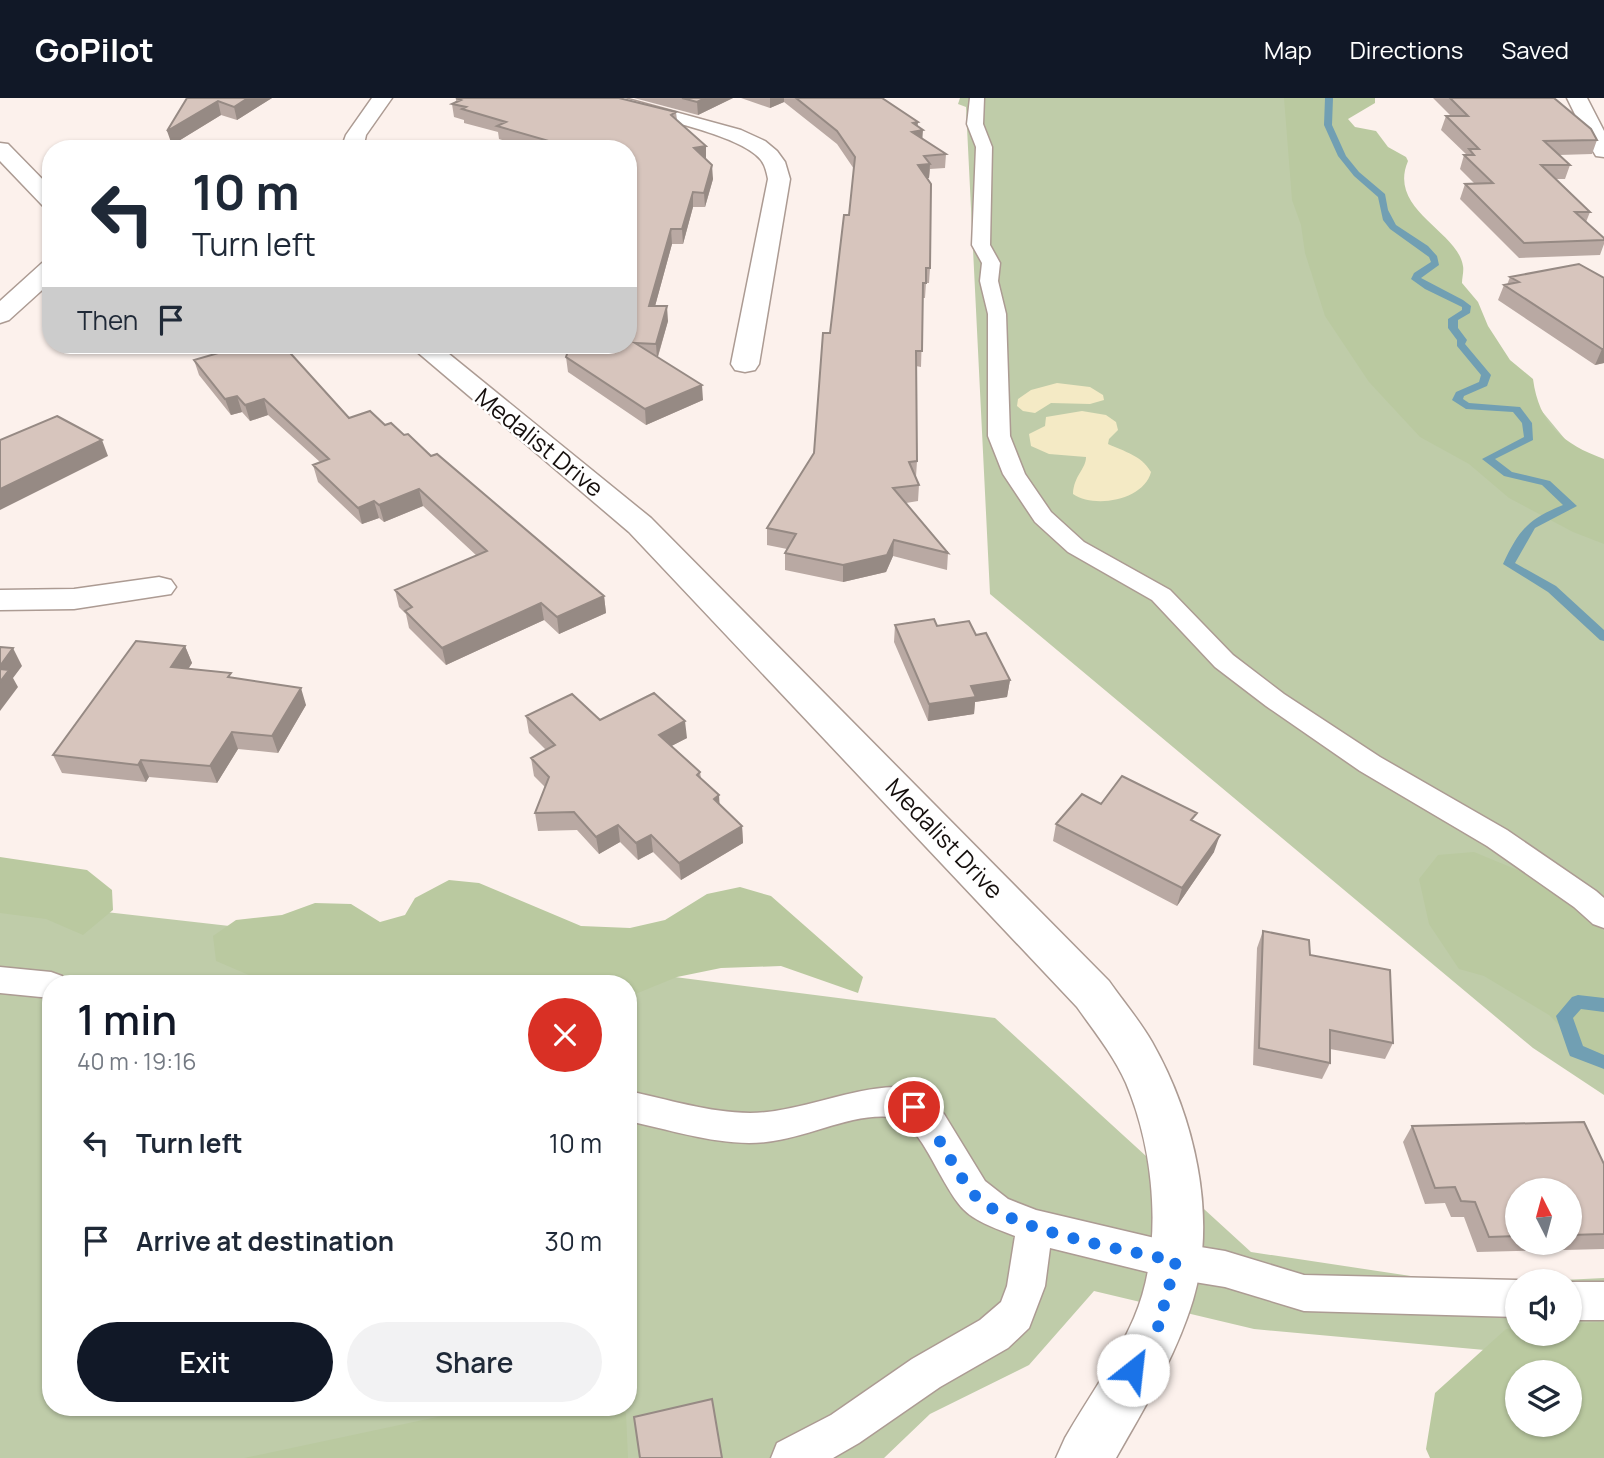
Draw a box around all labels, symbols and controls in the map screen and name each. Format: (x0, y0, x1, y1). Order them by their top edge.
text: GoPilot (35, 27, 154, 72)
text: Map (1264, 33, 1312, 66)
text: Directions (1350, 33, 1463, 66)
text: Saved (1501, 33, 1569, 66)
text: 10 m (192, 158, 300, 225)
icon: left (77, 168, 168, 259)
text: Turn left (192, 222, 316, 266)
icon: arrive (152, 301, 190, 339)
text: Then (77, 302, 138, 338)
street label: Medalist Drive (469, 380, 611, 504)
street label: Medalist Drive (879, 770, 1011, 906)
text: 1 min (77, 990, 177, 1048)
button: close (528, 998, 602, 1072)
text: 40 m · 19:16 (77, 1045, 196, 1077)
pin (884, 1077, 944, 1137)
icon: arrive (895, 1088, 933, 1126)
icon: left (77, 1124, 115, 1162)
text: Turn left (136, 1125, 243, 1161)
text: 10 m (549, 1125, 602, 1161)
north arrow (1505, 1178, 1582, 1255)
map controls (1505, 1178, 1582, 1437)
icon: arrive (77, 1222, 115, 1260)
text: Arrive at destination (136, 1223, 394, 1259)
text: 30 m (545, 1223, 602, 1259)
button: sound (1505, 1269, 1582, 1346)
button: Exit (77, 1322, 333, 1402)
button: Share (347, 1322, 602, 1402)
position arrow (1096, 1333, 1170, 1407)
button: layers (1505, 1360, 1582, 1437)

